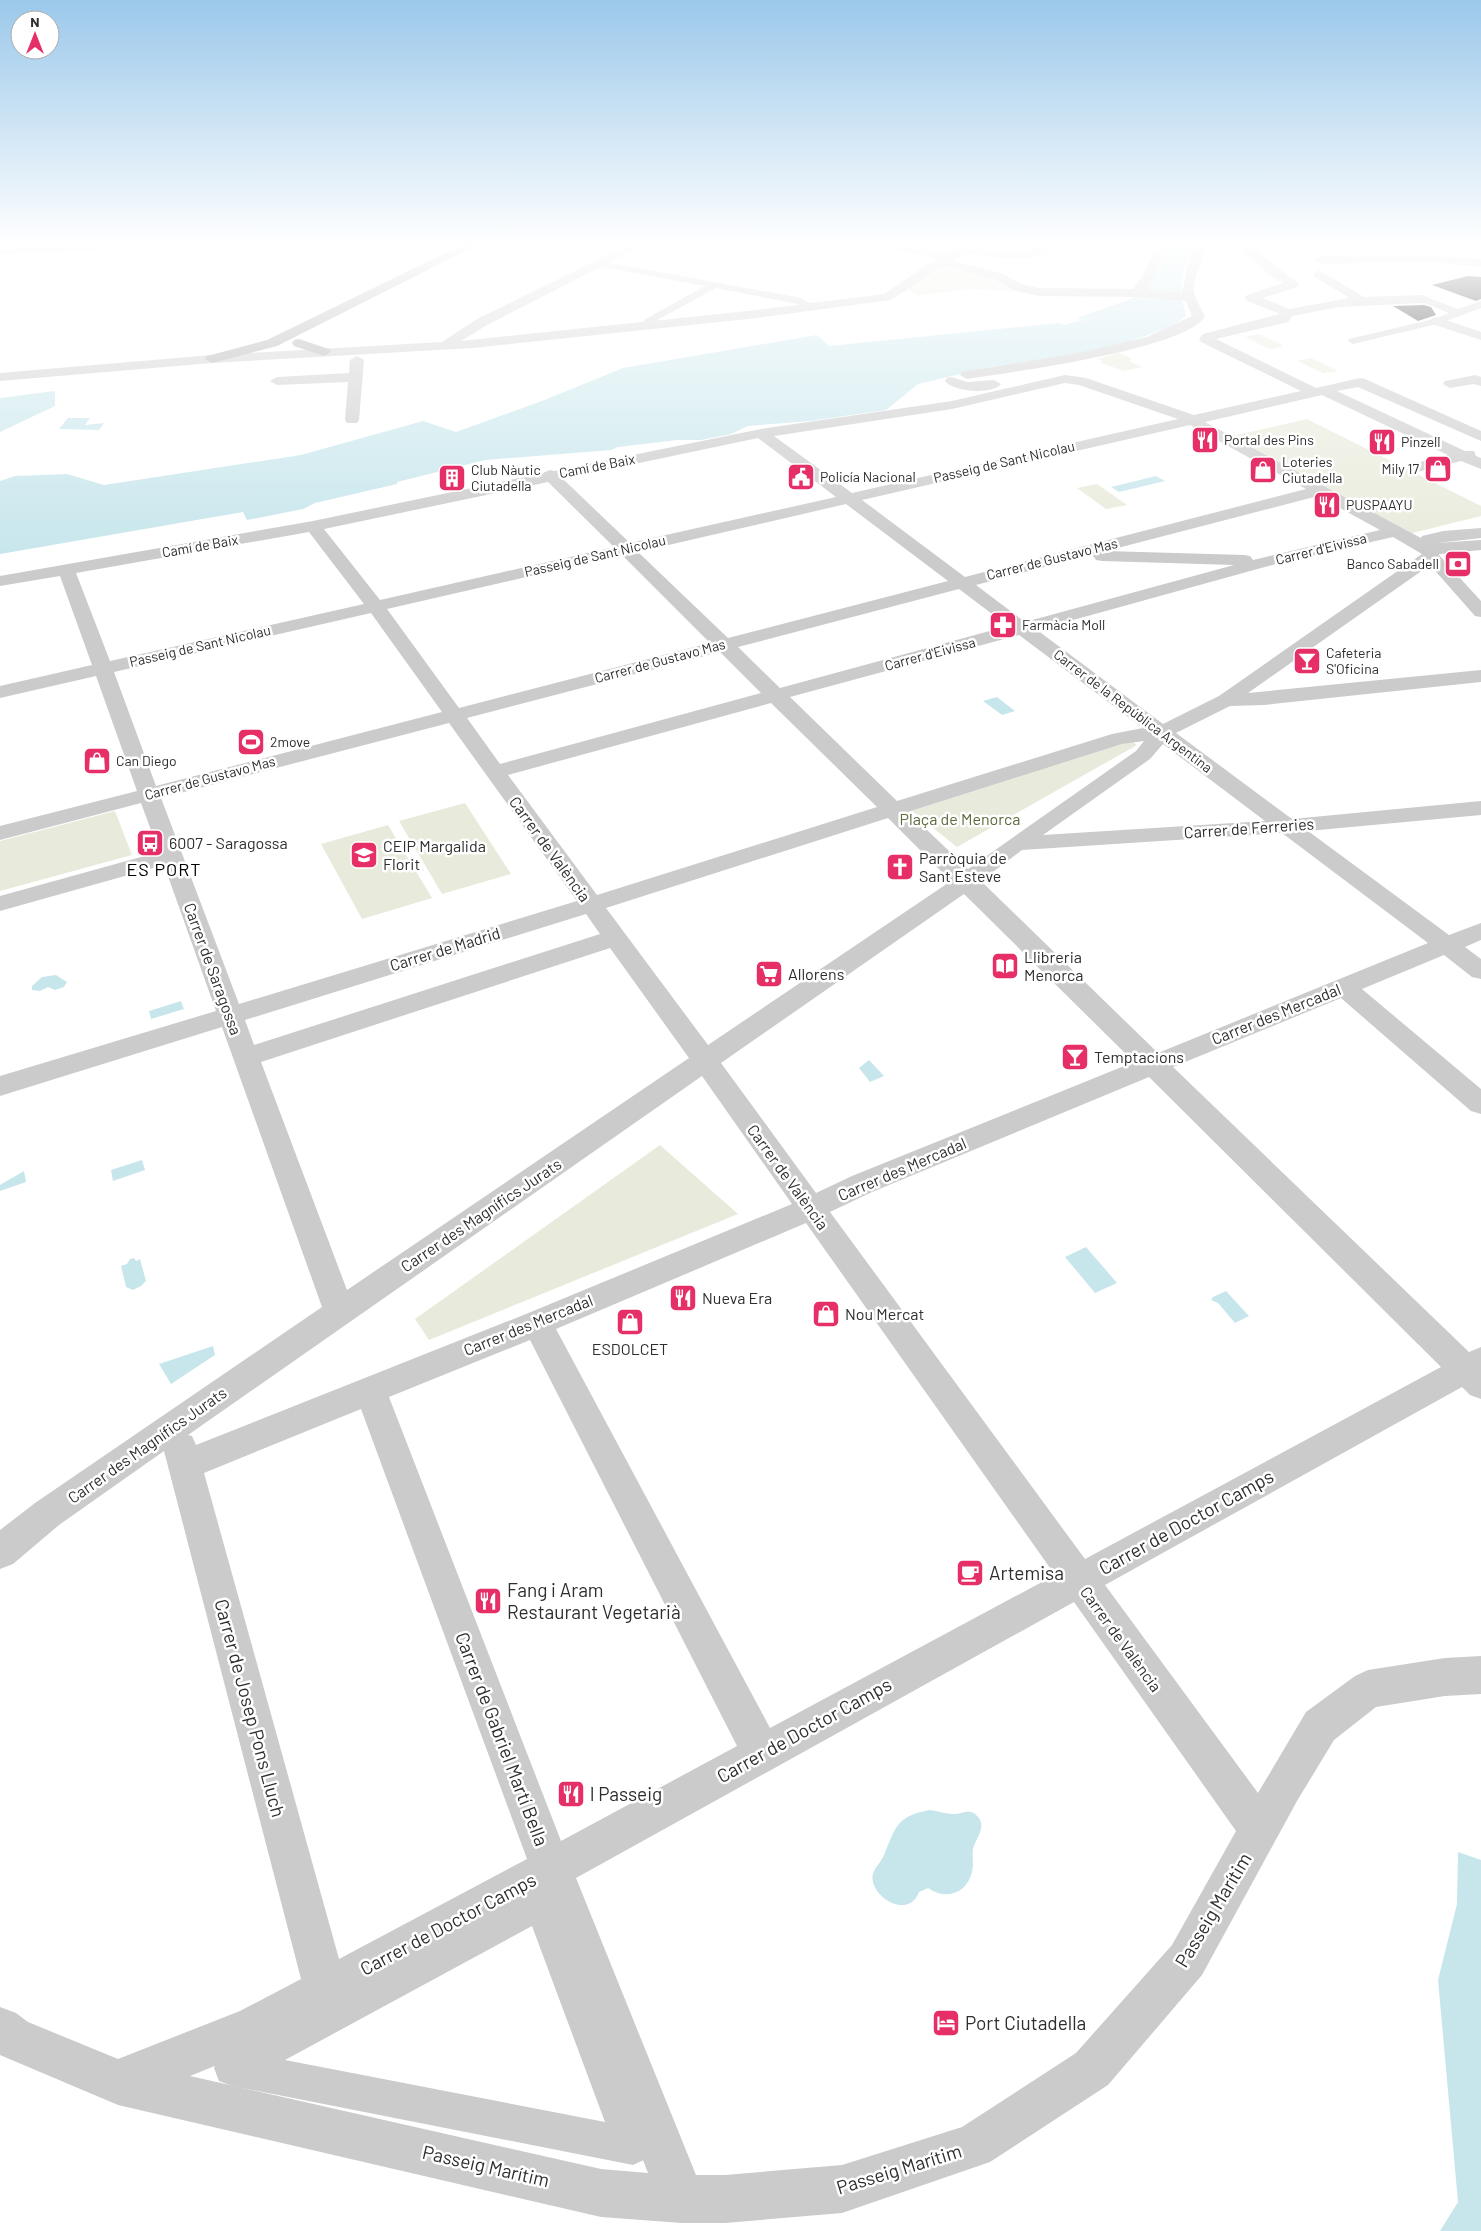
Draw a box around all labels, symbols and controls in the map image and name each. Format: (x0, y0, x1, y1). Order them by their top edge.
north arrow (10, 10, 60, 60)
text: N (30, 13, 40, 30)
restaurant icon: Portal des Pins (1190, 425, 1220, 455)
restaurant icon: Pinzell (1367, 427, 1397, 457)
place label: Portal des Pins (1224, 431, 1314, 448)
place label: Pinzell (1401, 433, 1441, 450)
street label: Passeig de Sant Nicolau (932, 437, 1076, 486)
street label: Camí de Baix (558, 450, 637, 481)
place label: Loteries Ciutadella (1282, 453, 1343, 486)
shop icon: Mily 17 (1423, 454, 1453, 484)
shop icon: Loteries Ciutadella (1248, 455, 1278, 485)
place label: Mily 17 (1381, 460, 1419, 477)
place label: Club Nàutic Ciutadella (471, 461, 541, 494)
public building icon: Policía Nacional (786, 462, 816, 492)
building icon: Club Nàutic Ciutadella (437, 463, 467, 493)
place label: Policía Nacional (820, 468, 916, 485)
restaurant icon: PUSPAAYU (1312, 490, 1342, 520)
place label: PUSPAAYU (1346, 496, 1413, 513)
street label: Carrer d'Eivissa (1274, 529, 1368, 568)
street label: Camí de Baix (161, 530, 240, 561)
street label: Passeig de Sant Nicolau (523, 531, 667, 580)
street label: Carrer de Gustavo Mas (984, 534, 1120, 583)
bank icon: Banco Sabadell (1443, 549, 1473, 579)
place label: Banco Sabadell (1346, 555, 1439, 572)
pharmacy icon: Farmàcia Moll (988, 610, 1018, 640)
place label: Farmàcia Moll (1022, 616, 1105, 633)
street label: Passeig de Sant Nicolau (128, 621, 272, 670)
street label: Carrer d'Eivissa (883, 633, 977, 674)
street label: Carrer de Gustavo Mas (593, 635, 727, 686)
place label: Cafeteria S'Oficina (1326, 644, 1381, 677)
street label: Carrer de la República Argentina (1051, 645, 1216, 776)
bar icon: Cafeteria S'Oficina (1292, 646, 1322, 676)
sports icon: 2move (236, 727, 266, 757)
place label: 2move (270, 733, 310, 750)
shop icon: Can Diego (82, 746, 112, 776)
place label: Can Diego (116, 752, 177, 769)
street label: Carrer de Gustavo Mas (143, 752, 277, 803)
street label: Carrer de València (506, 792, 595, 905)
park label: Plaça de Menorca (900, 809, 1020, 828)
street label: Carrer de Ferreries (1183, 813, 1315, 842)
bus stop icon: 6007 - Saragossa (135, 828, 165, 858)
place label: 6007 - Saragossa (169, 833, 288, 852)
place label: CEIP Margalida Florit (383, 836, 486, 873)
school or university icon: CEIP Margalida Florit (349, 840, 379, 870)
place label: Parròquia de Sant Esteve (919, 848, 1007, 885)
church icon: Parròquia de Sant Esteve (885, 852, 915, 882)
district label: ES PORT (126, 858, 202, 880)
street label: Carrer de Saragossa (181, 900, 246, 1038)
street label: Carrer de Madrid (387, 923, 502, 974)
place label: Llibreria Menorca (1024, 947, 1083, 984)
library icon: Llibreria Menorca (990, 951, 1020, 981)
supermarket icon: Allorens (754, 959, 784, 989)
place label: Allorens (788, 964, 844, 983)
street label: Carrer des Mercadal (1208, 979, 1343, 1048)
bar icon: Temptacions (1060, 1042, 1090, 1072)
place label: Temptacions (1094, 1047, 1184, 1066)
street label: Carrer de València (744, 1120, 833, 1233)
street label: Carrer des Mercadal (835, 1133, 969, 1204)
street label: Carrer des Magnífics Jurats (397, 1154, 565, 1275)
restaurant icon: Nueva Era (668, 1283, 698, 1313)
place label: Nueva Era (702, 1288, 772, 1307)
street label: Carrer des Mercadal (460, 1290, 595, 1359)
shop icon: Nou Mercat (811, 1299, 841, 1329)
place label: Nou Mercat (845, 1304, 924, 1323)
shop icon: ESDOLCET (615, 1307, 645, 1337)
place label: ESDOLCET (592, 1339, 668, 1358)
street label: Carrer des Magnífics Jurats (64, 1383, 230, 1507)
street label: Carrer de Doctor Camps (1094, 1464, 1277, 1579)
cafe icon: Artemisa (955, 1558, 985, 1588)
place label: Artemisa (989, 1561, 1064, 1584)
place label: Fang i Aram Restaurant Vegetarià (507, 1578, 681, 1623)
street label: Carrer de València (1077, 1582, 1166, 1695)
restaurant icon: Fang i Aram Restaurant Vegetarià (473, 1586, 503, 1616)
street label: Carrer de Josep Pons Lluch (210, 1596, 291, 1819)
street label: Carrer de Gabriel Martí Bella (451, 1629, 554, 1849)
street label: Carrer de Doctor Camps (712, 1672, 895, 1787)
restaurant icon: l Passeig (556, 1779, 586, 1809)
place label: l Passeig (590, 1782, 662, 1805)
street label: Passeig Marítim (1169, 1848, 1256, 1971)
street label: Carrer de Doctor Camps (356, 1867, 540, 1980)
hotel icon: Port Ciutadella (931, 2008, 961, 2038)
place label: Port Ciutadella (965, 2011, 1086, 2034)
street label: Passeig Marítim (834, 2139, 964, 2198)
street label: Passeig Marítim (420, 2140, 552, 2191)

